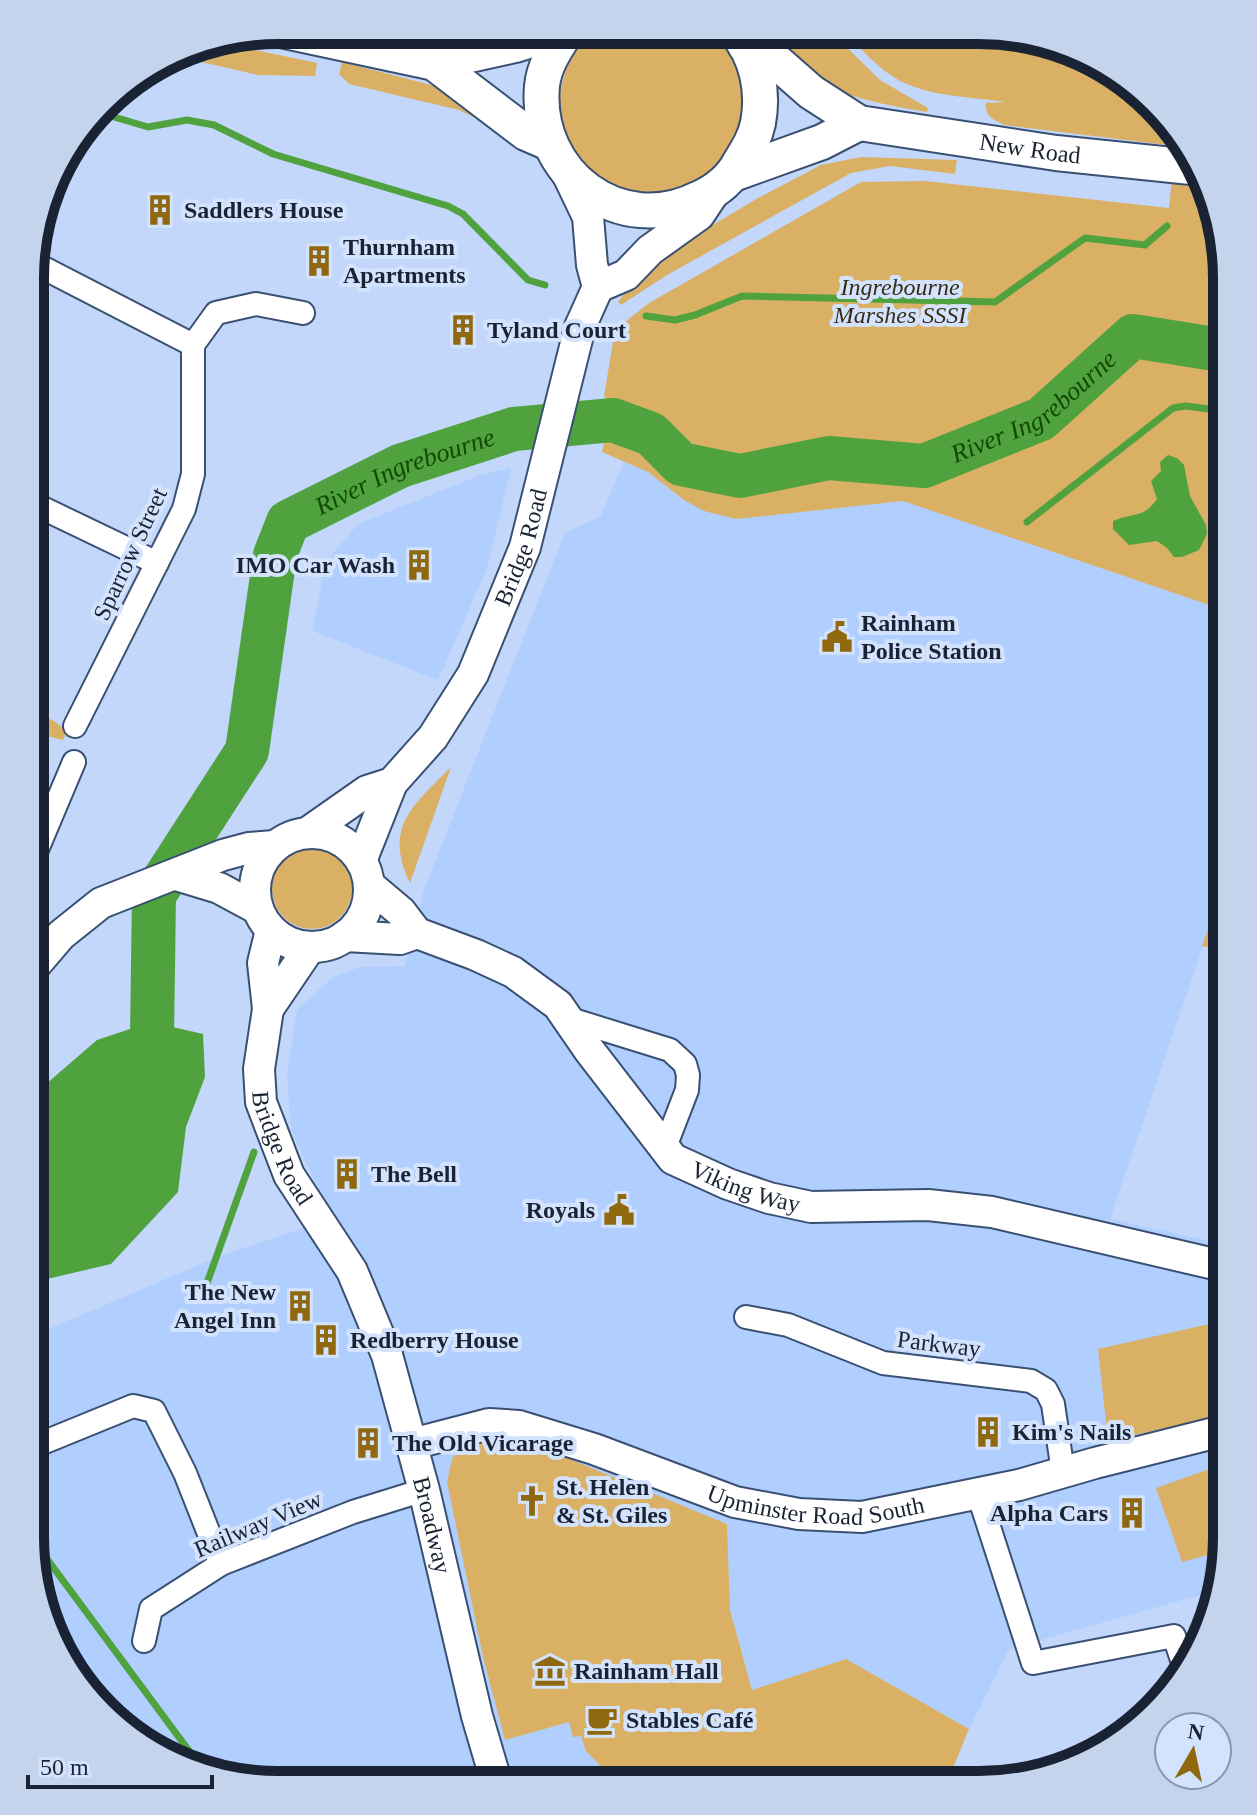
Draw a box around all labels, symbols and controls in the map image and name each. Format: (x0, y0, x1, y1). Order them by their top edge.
street label: New Road (978, 129, 1082, 168)
building icon: Saddlers House (143, 193, 177, 227)
place label: Saddlers House (184, 197, 344, 223)
place label: Thurnham Apartments (343, 234, 466, 288)
building icon: Thurnham Apartments (302, 244, 336, 278)
park label: Ingrebourne Marshes SSSI (833, 274, 967, 328)
building icon: Tyland Court (446, 313, 480, 347)
place label: Tyland Court (487, 317, 626, 343)
water label: River Ingrebourne (946, 344, 1122, 469)
water label: River Ingrebourne (309, 422, 498, 522)
street label: Sparrow Street (88, 483, 172, 624)
street label: Bridge Road (489, 486, 552, 610)
building icon: IMO Car Wash (402, 548, 436, 582)
place label: IMO Car Wash (236, 552, 395, 578)
place label: Rainham Police Station (861, 610, 1002, 664)
public building icon: Rainham Police Station (820, 620, 854, 654)
street label: Bridge Road (247, 1090, 318, 1210)
street label: Viking Way (687, 1156, 803, 1217)
building icon: The Bell (330, 1157, 364, 1191)
place label: The Bell (371, 1161, 457, 1187)
public building icon: Royals (602, 1193, 636, 1227)
place label: Royals (526, 1197, 595, 1223)
place label: The New Angel Inn (174, 1279, 277, 1333)
building icon: The New Angel Inn (283, 1289, 317, 1323)
building icon: Redberry House (309, 1323, 343, 1357)
street label: Parkway (896, 1326, 982, 1362)
place label: Redberry House (350, 1327, 519, 1353)
building icon: Kim's Nails (971, 1415, 1005, 1449)
place label: Kim's Nails (1012, 1419, 1131, 1445)
building icon: The Old Vicarage (351, 1426, 385, 1460)
place label: The Old Vicarage (392, 1430, 574, 1456)
street label: Broadway (408, 1474, 456, 1576)
place label: St. Helen & St. Giles (556, 1474, 667, 1528)
street label: Upminster Road South (704, 1480, 926, 1530)
church icon: St. Helen & St. Giles (515, 1484, 549, 1518)
street label: Railway View (190, 1485, 326, 1563)
building icon: Alpha Cars (1115, 1496, 1149, 1530)
place label: Alpha Cars (990, 1500, 1108, 1526)
museum icon: Rainham Hall (533, 1654, 567, 1688)
place label: Rainham Hall (574, 1658, 719, 1684)
cafe icon: Stables Café (585, 1703, 619, 1737)
place label: Stables Café (626, 1707, 754, 1733)
north arrow (1153, 1711, 1233, 1791)
text: N (1186, 1718, 1206, 1745)
scale bar (28, 1739, 212, 1789)
text: 50 m (40, 1754, 89, 1780)

